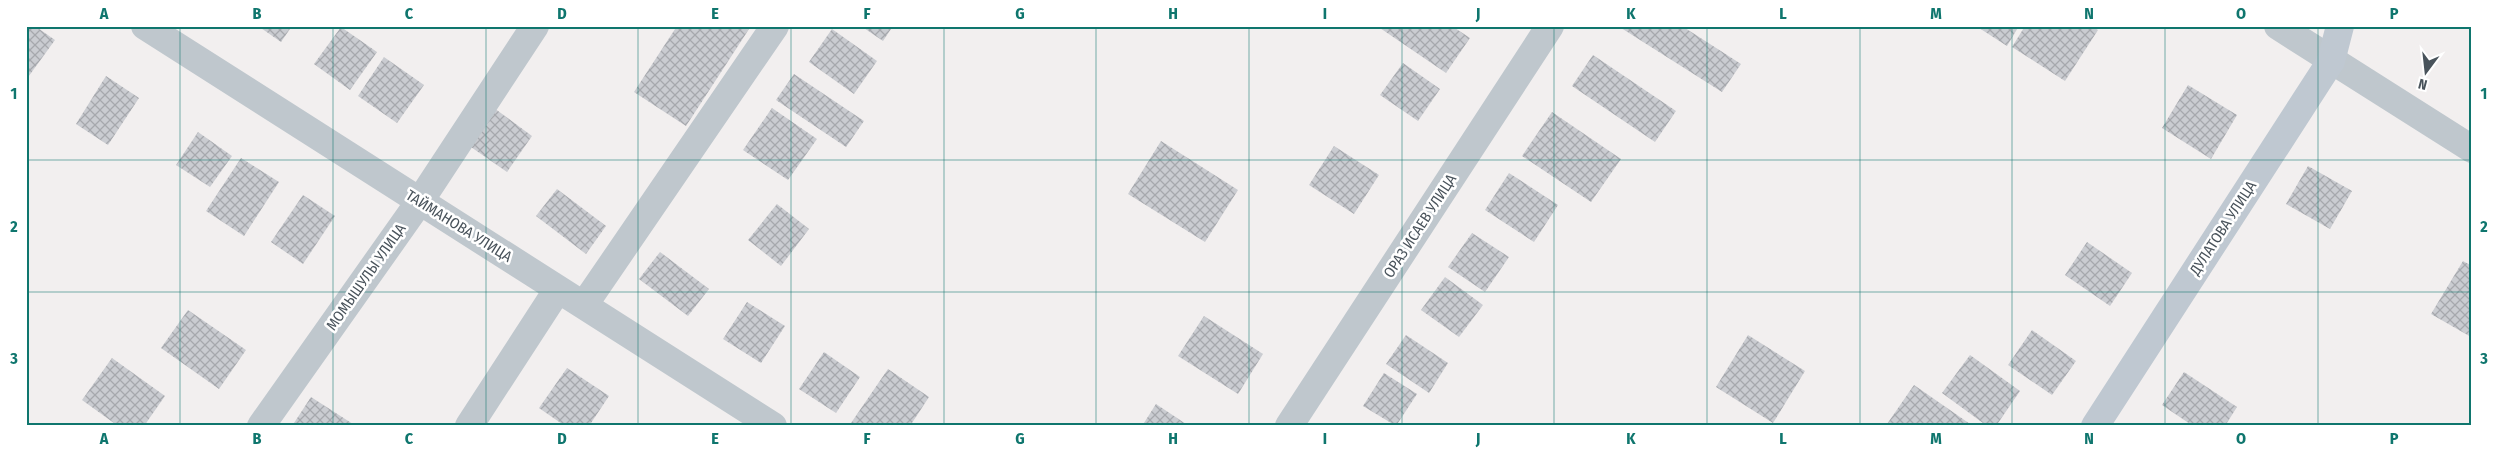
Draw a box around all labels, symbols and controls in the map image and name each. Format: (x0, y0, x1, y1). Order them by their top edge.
text: A (99, 4, 109, 23)
text: B (253, 4, 262, 23)
text: C (405, 4, 414, 23)
text: D (557, 4, 567, 23)
text: E (711, 4, 719, 23)
text: F (863, 4, 871, 23)
text: G (1015, 4, 1025, 23)
text: H (1168, 4, 1178, 23)
text: I (1323, 4, 1327, 23)
text: J (1475, 4, 1480, 23)
text: K (1626, 4, 1636, 23)
text: L (1779, 4, 1787, 23)
text: M (1930, 4, 1942, 23)
text: N (2084, 4, 2094, 23)
text: O (2236, 4, 2246, 23)
text: P (2390, 4, 2399, 23)
north arrow (2400, 48, 2450, 98)
text: N (2417, 75, 2429, 93)
text: 1 (11, 84, 17, 103)
text: 1 (2481, 84, 2487, 103)
street label: ОРАЗ ИСАЕВ УЛИЦА (1380, 171, 1460, 281)
street label: ДУЛАТОВА УЛИЦА (2185, 178, 2260, 279)
street label: ТАЙМАНОВА УЛИЦА (403, 186, 515, 266)
text: 2 (9, 217, 18, 236)
text: 2 (2479, 217, 2488, 236)
street label: МОМЫШУЛЫ УЛИЦА (322, 220, 410, 334)
text: 3 (9, 349, 18, 368)
text: 3 (2479, 349, 2488, 368)
text: A (99, 429, 109, 448)
text: B (253, 429, 262, 448)
text: C (405, 429, 414, 448)
text: D (557, 429, 567, 448)
text: E (711, 429, 719, 448)
text: F (863, 429, 871, 448)
text: G (1015, 429, 1025, 448)
text: H (1168, 429, 1178, 448)
text: I (1323, 429, 1327, 448)
text: J (1475, 429, 1480, 448)
text: K (1626, 429, 1636, 448)
text: L (1779, 429, 1787, 448)
text: M (1930, 429, 1942, 448)
text: N (2084, 429, 2094, 448)
text: O (2236, 429, 2246, 448)
text: P (2390, 429, 2399, 448)

